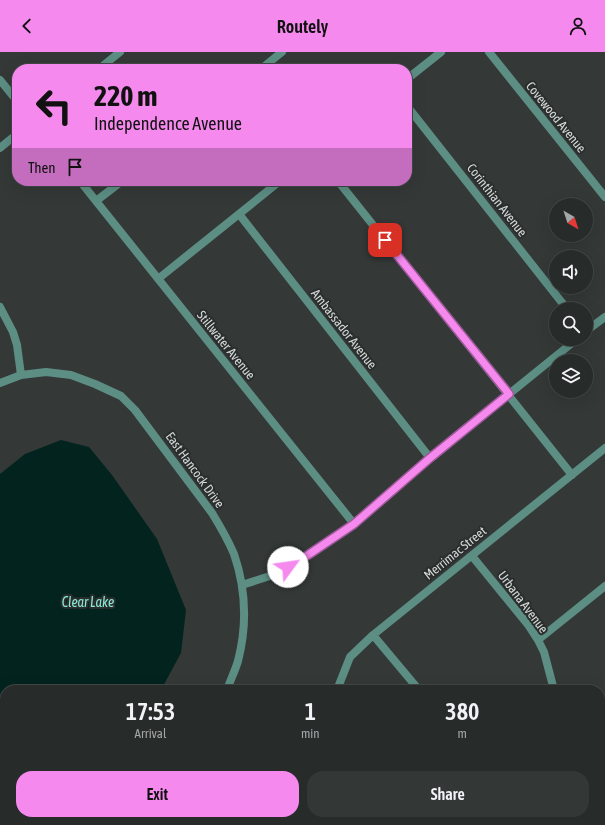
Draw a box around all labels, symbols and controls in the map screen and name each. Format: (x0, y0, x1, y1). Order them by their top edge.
icon: back (16, 15, 38, 37)
icon: person (567, 15, 589, 37)
text: Routely (277, 16, 328, 37)
street label: Covewood Avenue (523, 79, 589, 155)
icon: left (28, 80, 80, 132)
text: 220 m (94, 80, 157, 112)
text: Independence Avenue (94, 113, 242, 134)
icon: arrive (64, 156, 86, 178)
text: Then (28, 159, 56, 176)
street label: Corinthian Avenue (464, 161, 530, 239)
north arrow (549, 198, 593, 242)
map controls (549, 198, 593, 398)
pin (368, 223, 402, 257)
icon: arrive (374, 229, 396, 251)
button: sound (549, 250, 593, 294)
street label: Ambassador Avenue (308, 286, 380, 372)
button: search (549, 302, 593, 346)
street label: Stillwater Avenue (194, 308, 258, 382)
button: layers (549, 354, 593, 398)
street label: East Hancock Drive (162, 429, 228, 511)
street label: Merrimac Street (421, 523, 489, 583)
position arrow (267, 546, 309, 588)
street label: Urbana Avenue (495, 568, 551, 636)
water label: Clear Lake (62, 594, 114, 610)
text: 17:53 (126, 698, 175, 725)
text: 1 (305, 698, 316, 725)
text: 380 (445, 698, 479, 725)
text: Arrival (135, 726, 166, 741)
text: min (301, 726, 320, 741)
text: m (458, 726, 467, 741)
button: Exit (16, 771, 299, 817)
button: Share (307, 771, 589, 817)

